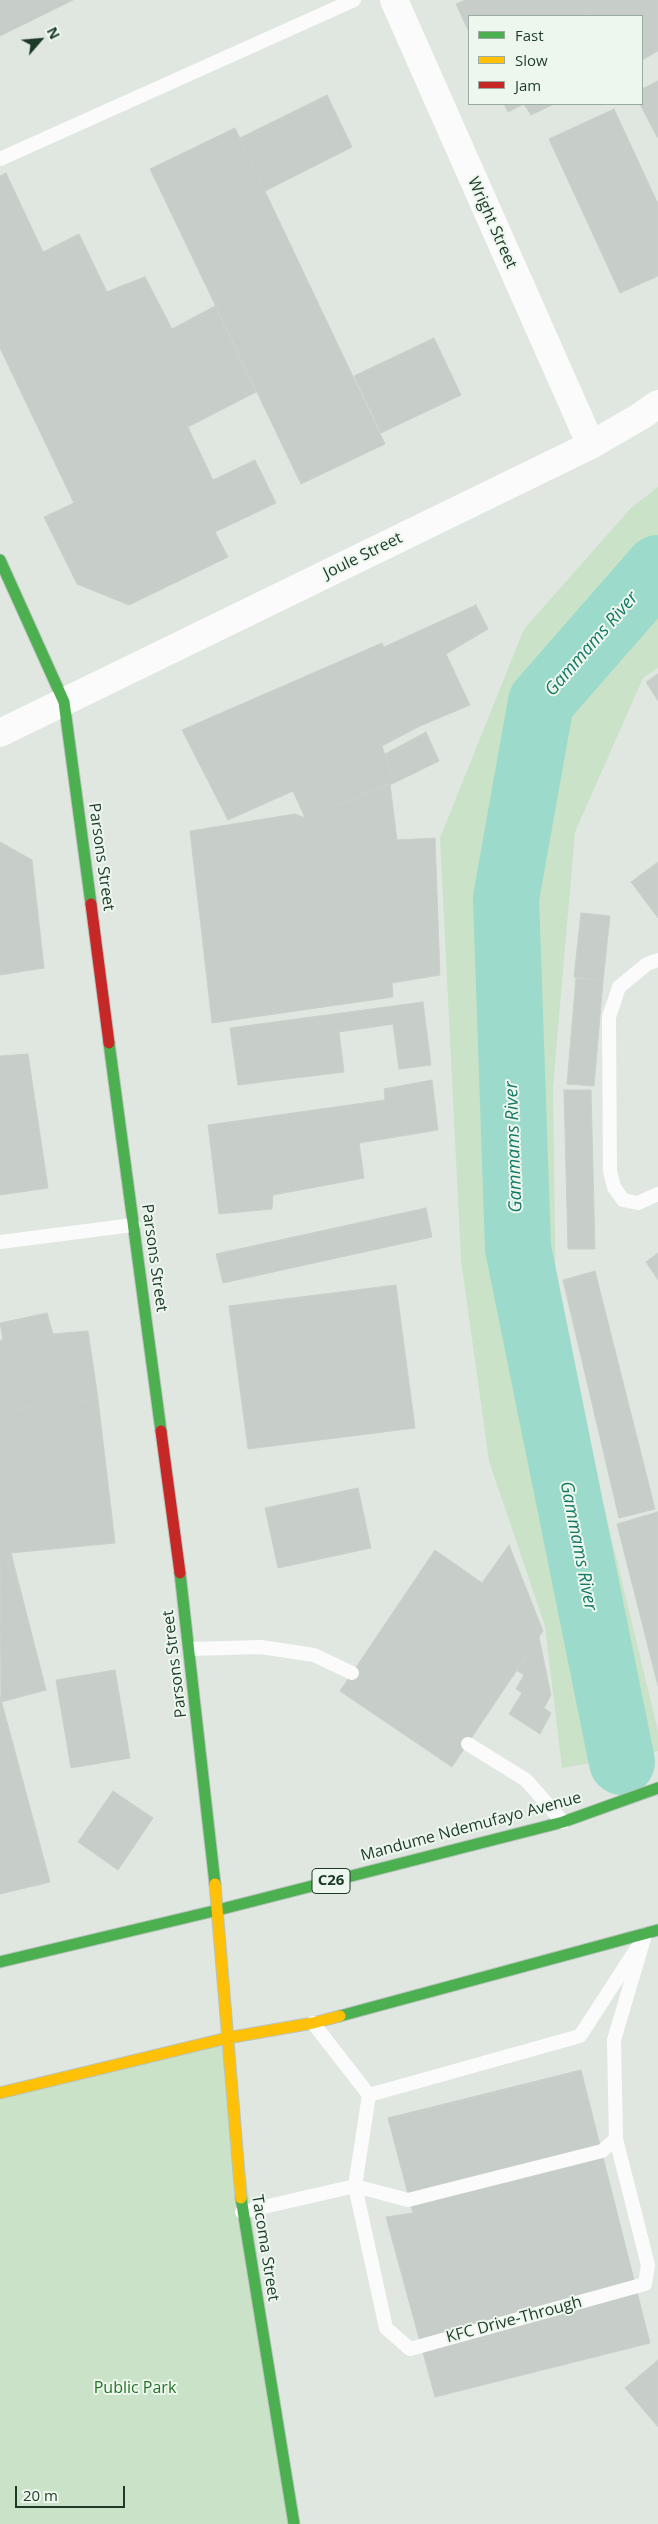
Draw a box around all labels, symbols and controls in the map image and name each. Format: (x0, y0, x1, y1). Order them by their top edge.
north arrow (15, 15, 65, 65)
legend (468, 15, 643, 105)
text: N (43, 24, 65, 42)
text: Fast (515, 25, 544, 45)
text: Slow (515, 50, 548, 70)
text: Jam (515, 75, 541, 95)
street label: Wright Street (463, 174, 521, 272)
street label: Joule Street (320, 529, 406, 583)
water label: Gammams River (541, 587, 643, 701)
street label: Parsons Street (84, 802, 118, 912)
water label: Gammams River (501, 1081, 527, 1213)
street label: Parsons Street (137, 1203, 171, 1313)
water label: Gammams River (555, 1479, 601, 1613)
street label: Parsons Street (159, 1609, 191, 1719)
street label: Mandume Ndemufayo Avenue (358, 1788, 584, 1866)
road number: C26 (312, 1868, 350, 1894)
street label: Tacoma Street (247, 2193, 283, 2303)
street label: KFC Drive-Through (444, 2293, 584, 2347)
park label: Public Park (94, 2378, 176, 2398)
scale bar (18, 2476, 128, 2508)
text: 20 m (23, 2485, 58, 2505)

